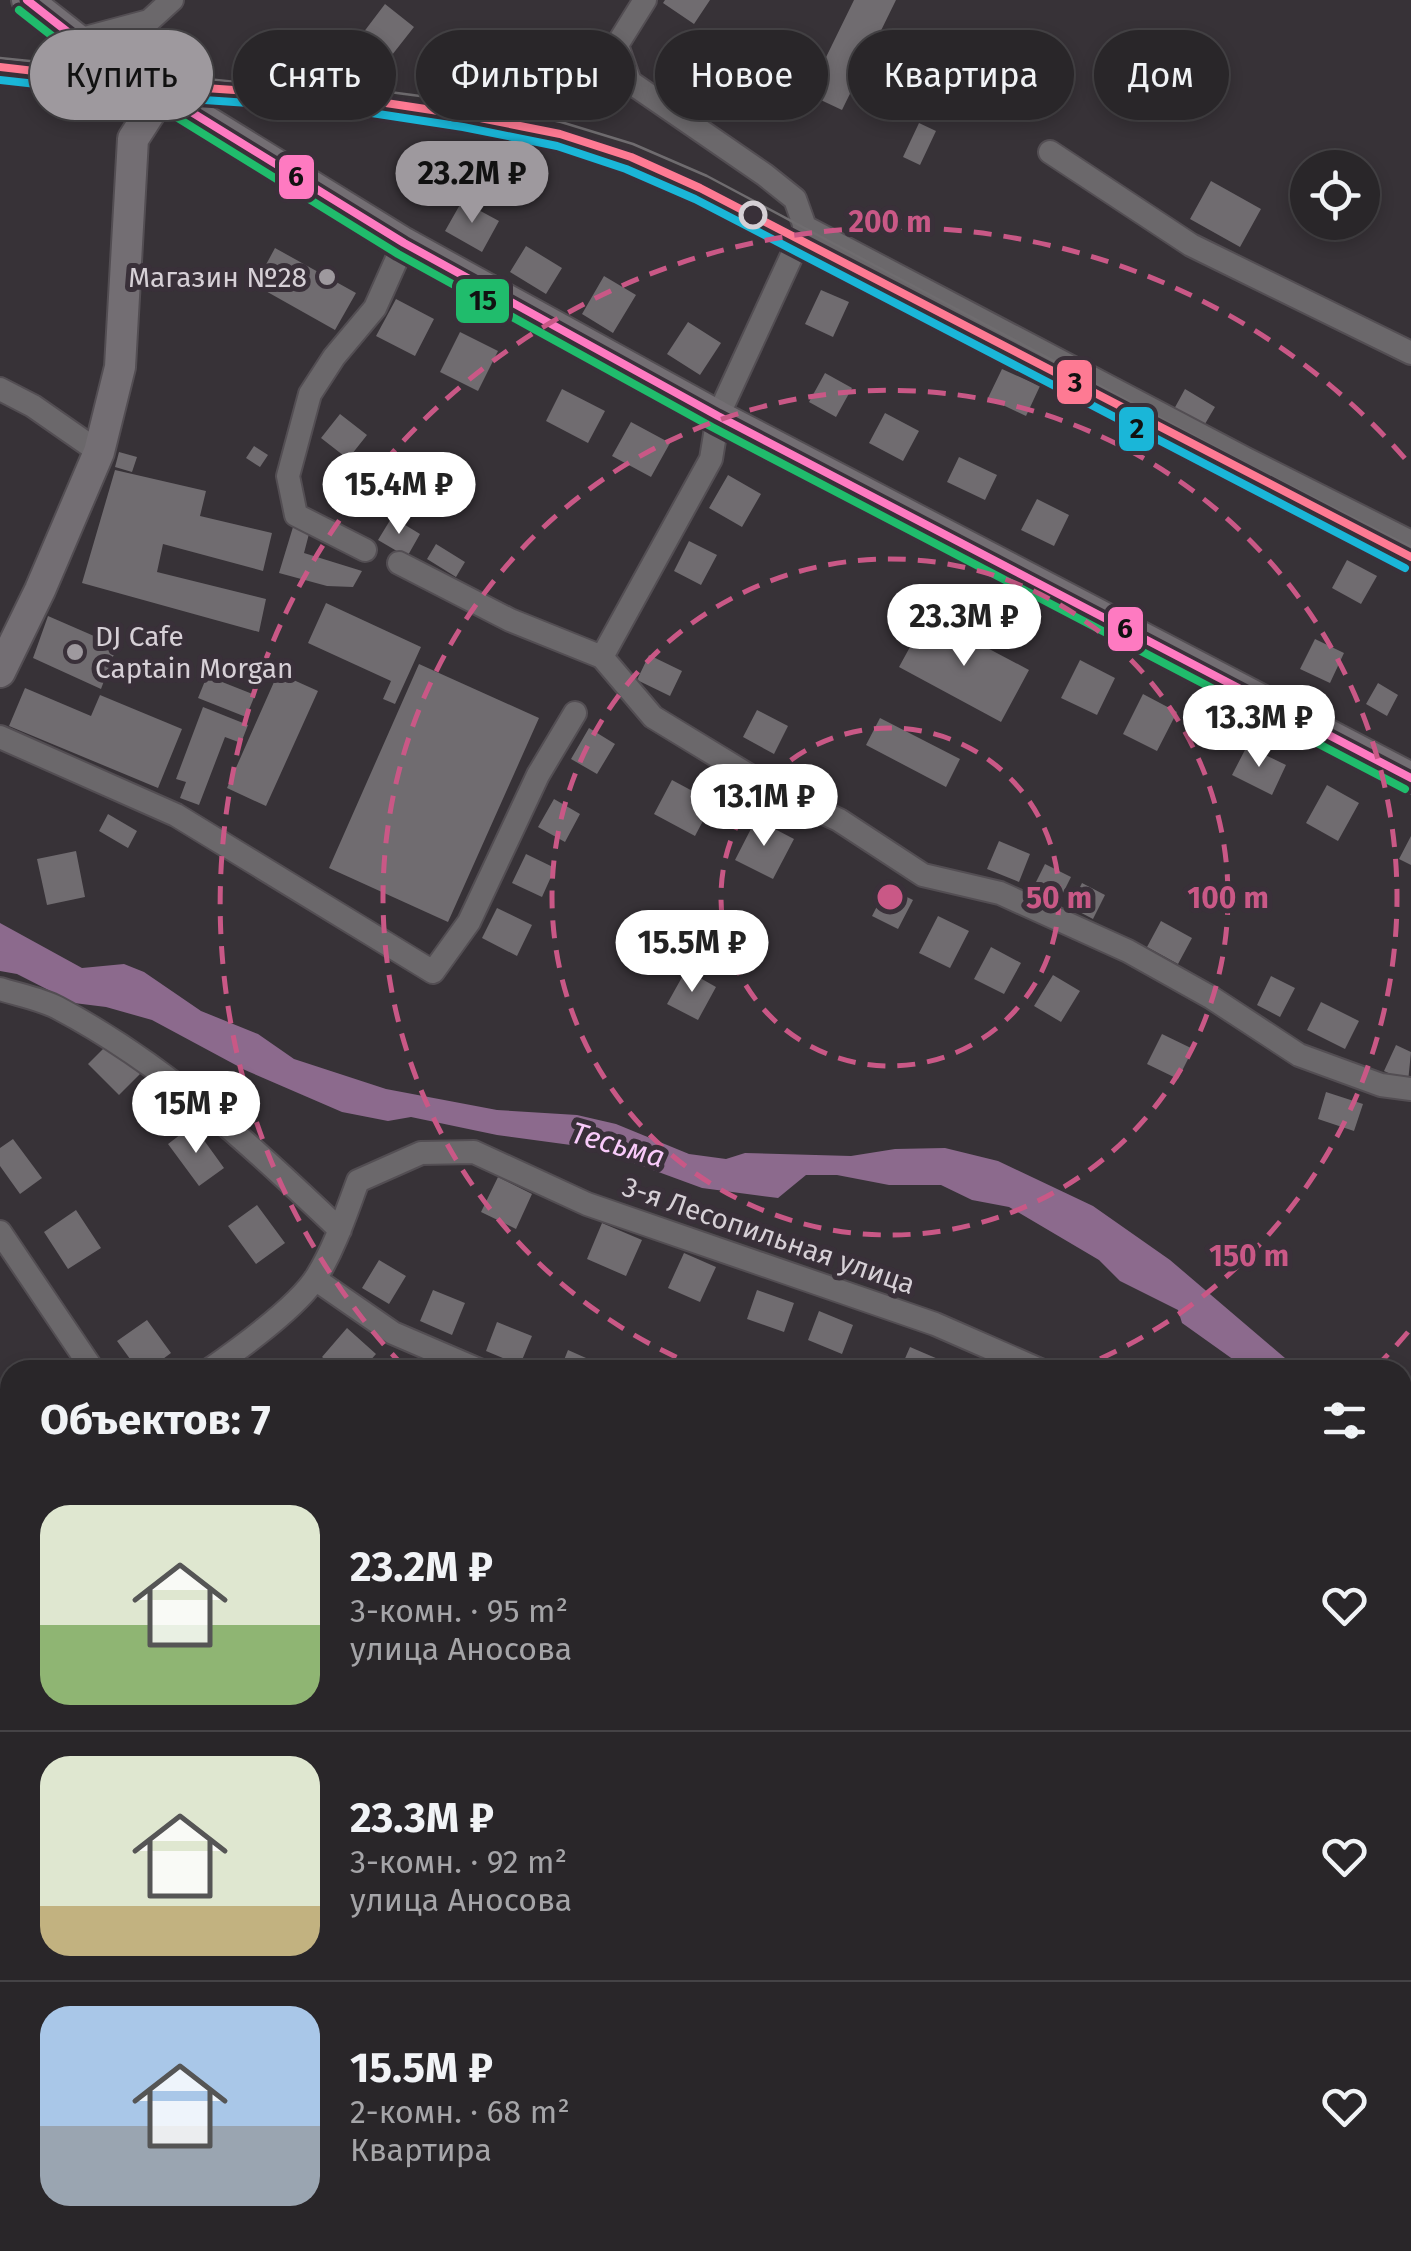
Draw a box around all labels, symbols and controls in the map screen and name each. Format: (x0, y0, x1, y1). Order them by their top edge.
chip: Купить (30, 30, 213, 120)
chip: Снять (233, 30, 396, 120)
chip: Фильтры (416, 30, 635, 120)
chip: Новое (655, 30, 828, 120)
chip: Квартира (848, 30, 1074, 120)
chip: Дом (1094, 30, 1229, 120)
pin: 23.2M ₽ (380, 141, 564, 226)
map controls (1290, 150, 1380, 240)
button: locate (1290, 150, 1380, 240)
line badge: 6 (277, 153, 316, 201)
text: 23.2M ₽ (417, 154, 527, 192)
text: 6 (288, 160, 304, 193)
unlabelled marker (740, 202, 766, 228)
text: 200 m (848, 204, 932, 240)
place label: Магазин №28 (128, 261, 307, 294)
marker: Магазин №28 (316, 266, 338, 288)
line badge: 15 (454, 277, 511, 325)
text: 15 (469, 284, 497, 317)
line badge: 3 (1055, 358, 1094, 406)
text: 3 (1067, 366, 1082, 399)
line badge: 2 (1117, 405, 1156, 453)
text: 2 (1130, 412, 1144, 445)
pin: 15.4M ₽ (307, 452, 491, 537)
text: 15.4M ₽ (345, 465, 453, 503)
pin: 23.3M ₽ (872, 584, 1056, 669)
text: 23.3M ₽ (909, 597, 1019, 635)
line badge: 6 (1106, 605, 1145, 653)
text: 6 (1117, 612, 1133, 645)
place label: DJ Cafe Captain Morgan (95, 620, 293, 685)
marker: DJ Cafe Captain Morgan (64, 641, 86, 663)
pin: 13.3M ₽ (1167, 685, 1351, 770)
text: 13.3M ₽ (1205, 698, 1313, 736)
pin: 13.1M ₽ (672, 764, 856, 849)
text: 13.1M ₽ (713, 777, 815, 815)
centre of rings (872, 879, 908, 915)
text: 50 m (1026, 880, 1092, 916)
text: 100 m (1187, 880, 1269, 916)
pin: 15.5M ₽ (600, 910, 784, 995)
text: 15.5M ₽ (638, 923, 746, 961)
pin: 15M ₽ (126, 1071, 266, 1156)
text: 15M ₽ (154, 1084, 238, 1122)
water label: Тесьма (567, 1115, 669, 1175)
street label: 3-я Лесопильная улица (618, 1170, 919, 1301)
text: 150 m (1209, 1238, 1289, 1274)
icon: filters (1317, 1393, 1372, 1448)
text: Объектов: 7 (40, 1395, 271, 1445)
text: 23.2M ₽ (350, 1542, 493, 1592)
icon: home (120, 1545, 240, 1665)
icon: heart (1317, 1578, 1372, 1633)
text: 3-комн. · 95 m² (350, 1592, 568, 1630)
text: улица Аносова (350, 1630, 572, 1668)
text: 23.3M ₽ (350, 1793, 494, 1843)
icon: home (120, 1796, 240, 1916)
icon: heart (1317, 1829, 1372, 1884)
text: 3-комн. · 92 m² (350, 1843, 567, 1881)
text: улица Аносова (350, 1881, 572, 1919)
text: 15.5M ₽ (350, 2043, 493, 2093)
icon: home (120, 2046, 240, 2166)
icon: heart (1317, 2079, 1372, 2134)
text: 2-комн. · 68 m² (350, 2093, 570, 2131)
text: Квартира (350, 2131, 492, 2169)

